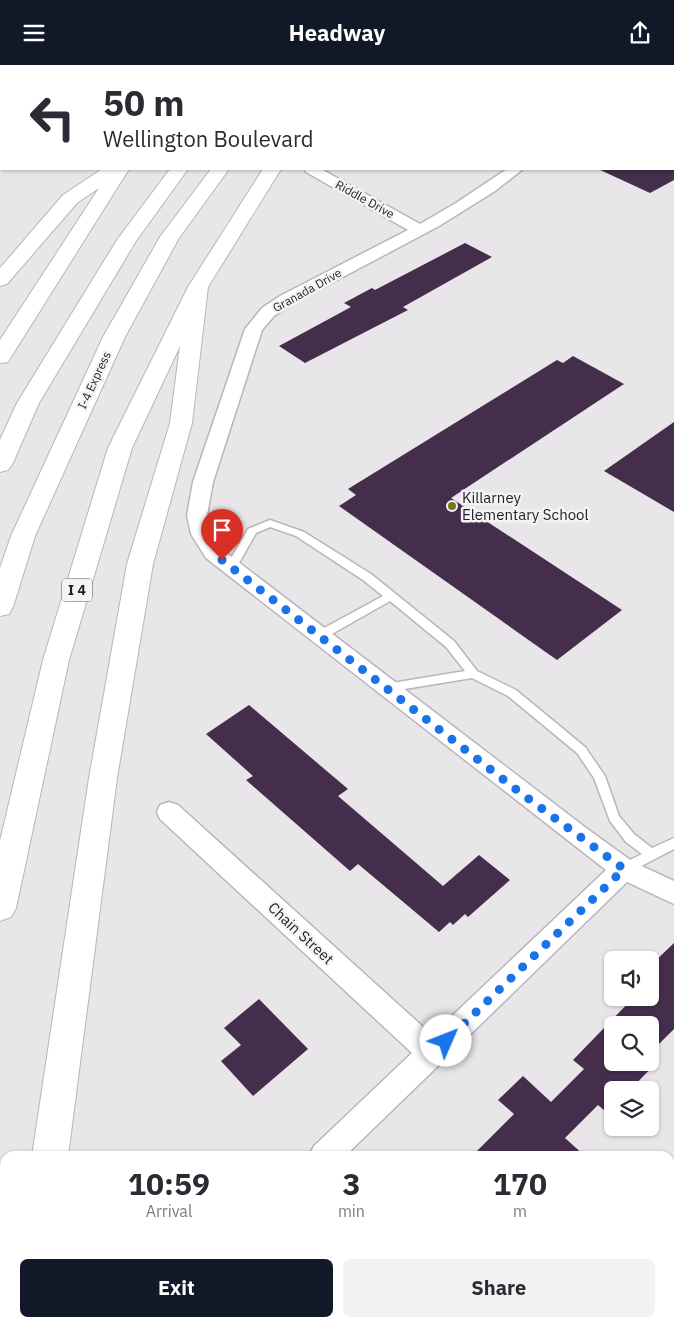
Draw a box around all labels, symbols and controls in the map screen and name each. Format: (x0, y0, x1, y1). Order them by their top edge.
text: Headway (289, 18, 385, 47)
icon: menu (20, 19, 48, 47)
icon: share (626, 19, 654, 47)
text: 50 m (103, 80, 185, 126)
icon: left (20, 85, 85, 150)
text: Wellington Boulevard (103, 124, 314, 153)
street label: Riddle Drive (333, 177, 397, 222)
street label: Granada Drive (270, 265, 344, 315)
street label: I-4 Express (74, 349, 114, 411)
place label: Killarney Elementary School (462, 488, 589, 524)
marker: Killarney Elementary School (446, 500, 458, 512)
pin (201, 509, 243, 560)
icon: arrive (208, 516, 236, 544)
road number: I 4 (62, 579, 92, 601)
street label: Chain Street (264, 898, 338, 968)
map controls (604, 951, 659, 1136)
button: sound (604, 951, 659, 1006)
position arrow (419, 1014, 471, 1066)
button: search (604, 1016, 659, 1071)
button: layers (604, 1081, 659, 1136)
text: 10:59 (128, 1164, 210, 1203)
text: 3 (342, 1164, 360, 1203)
text: 170 (493, 1164, 547, 1203)
text: Arrival (146, 1201, 192, 1221)
text: min (338, 1201, 365, 1221)
text: m (513, 1201, 527, 1221)
button: Exit (20, 1259, 333, 1317)
button: Share (343, 1259, 655, 1317)

